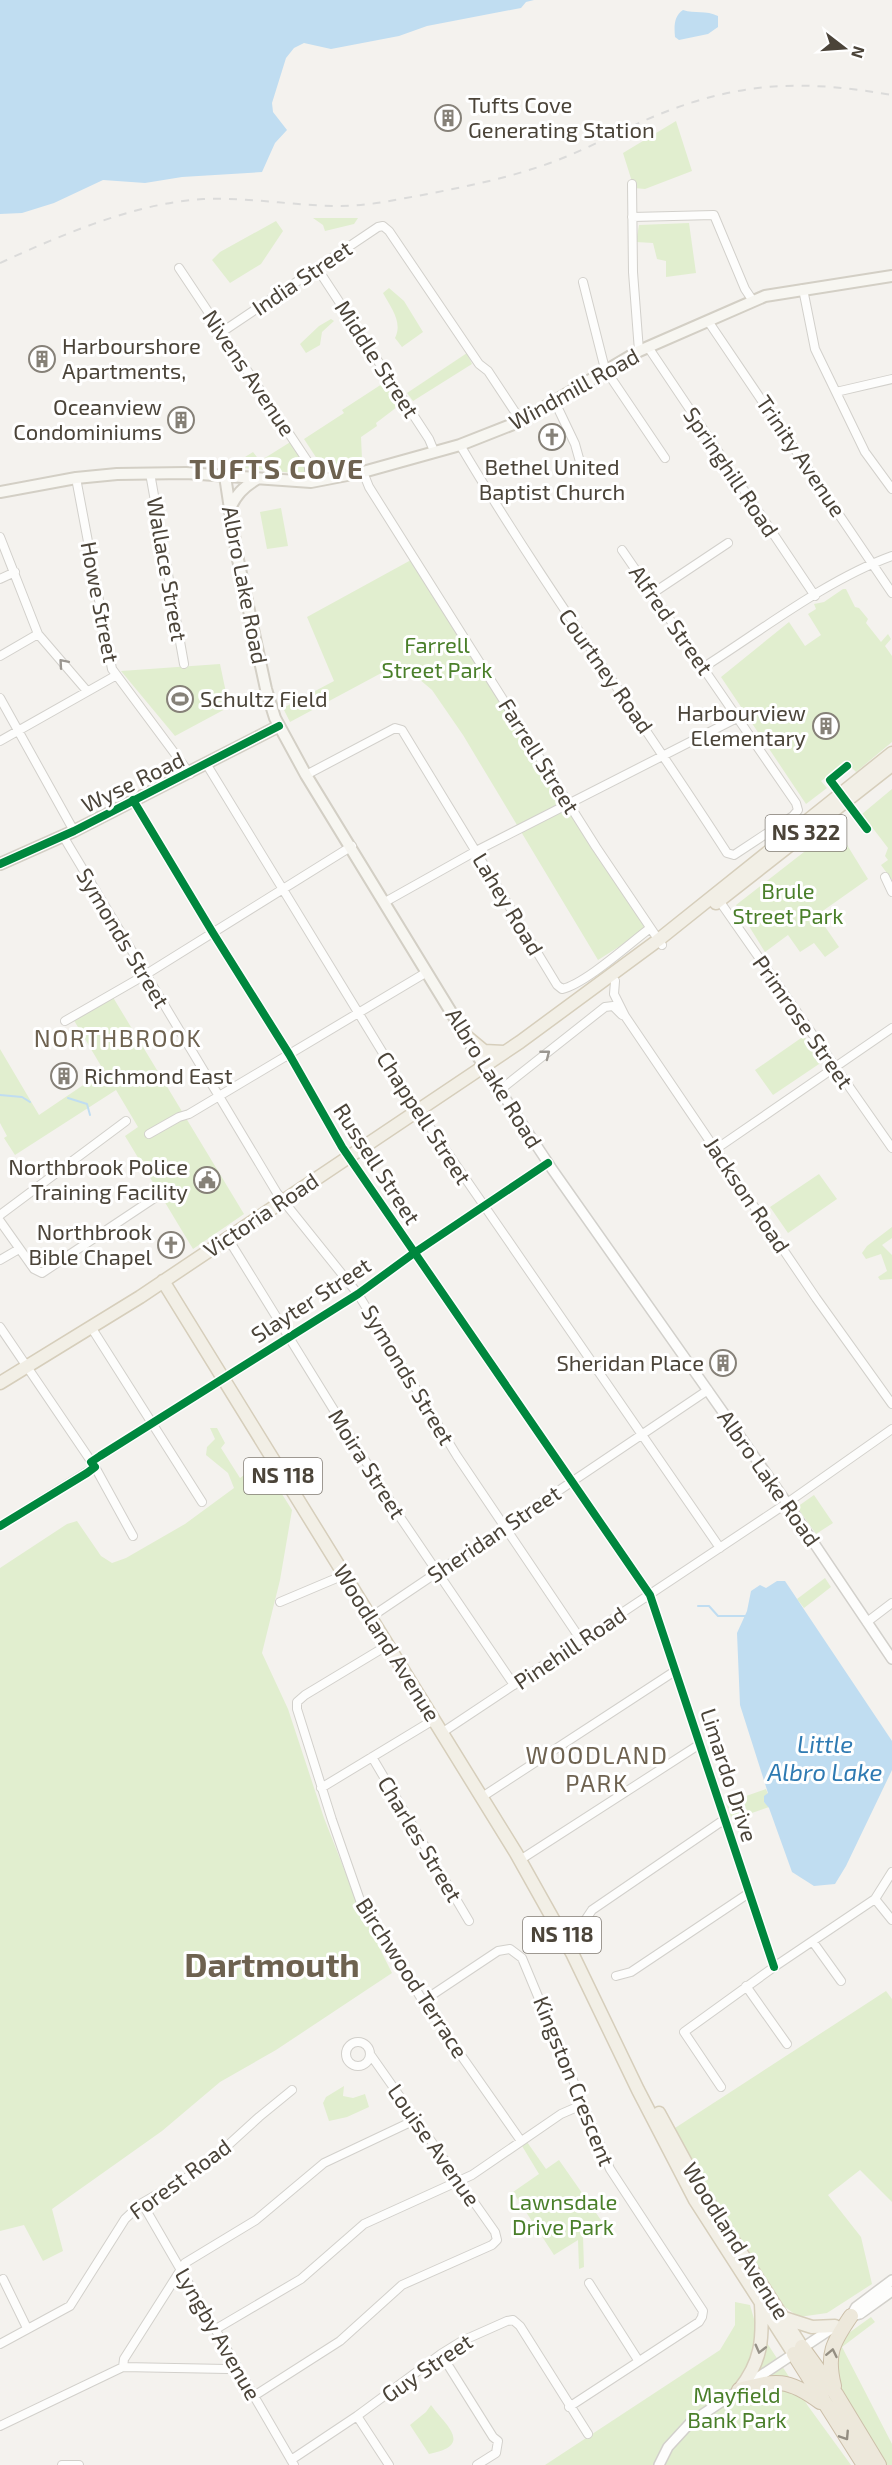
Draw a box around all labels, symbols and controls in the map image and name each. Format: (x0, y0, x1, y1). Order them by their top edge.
north arrow (814, 18, 874, 78)
text: N (848, 44, 870, 61)
place label: Tufts Cove Generating Station (468, 91, 655, 142)
building icon: Tufts Cove Generating Station (433, 103, 463, 133)
street label: India Street (247, 234, 356, 320)
street label: Middle Street (330, 295, 425, 422)
street label: Nivens Avenue (198, 304, 302, 440)
place label: Harbourshore Apartments, (62, 332, 201, 383)
street label: Windmill Road (504, 342, 643, 435)
building icon: Harbourshore Apartments, (27, 344, 57, 374)
street label: Trinity Avenue (752, 390, 852, 521)
place label: Oceanview Condominiums (13, 393, 162, 444)
street label: Springhill Road (679, 402, 785, 541)
building icon: Oceanview Condominiums (166, 405, 196, 435)
church icon: Bethel United Baptist Church (537, 422, 567, 452)
district label: TUFTS COVE (189, 451, 365, 485)
place label: Bethel United Baptist Church (479, 453, 625, 504)
street label: Wallace Street (142, 495, 193, 643)
street label: Albro Lake Road (218, 504, 274, 666)
street label: Howe Street (76, 539, 125, 665)
street label: Alfred Street (625, 560, 719, 679)
street label: Courtney Road (554, 603, 659, 738)
park label: Farrell Street Park (381, 631, 493, 682)
one-way arrow (59, 659, 70, 670)
sports icon: Schultz Field (165, 684, 195, 714)
place label: Schultz Field (200, 685, 328, 711)
street label: Farrell Street (494, 693, 586, 818)
place label: Harbourview Elementary (677, 699, 806, 750)
building icon: Harbourview Elementary (811, 711, 841, 741)
street label: Wyse Road (77, 745, 188, 817)
road number: NS 322 (766, 815, 846, 851)
street label: Lahey Road (468, 848, 550, 959)
street label: Symonds Street (72, 863, 176, 1012)
park label: Brule Street Park (732, 877, 844, 928)
street label: Primrose Street (748, 950, 859, 1093)
street label: Albro Lake Road (441, 1003, 548, 1152)
district label: NORTHBROOK (34, 1023, 202, 1052)
street label: Chappell Street (372, 1046, 477, 1189)
one-way arrow (539, 1050, 550, 1061)
building icon: Richmond East (49, 1061, 79, 1091)
place label: Richmond East (84, 1062, 233, 1088)
street label: Russell Street (329, 1098, 427, 1229)
street label: Jackson Road (700, 1132, 796, 1257)
place label: Northbrook Police Training Facility (8, 1153, 188, 1204)
public building icon: Northbrook Police Training Facility (192, 1165, 222, 1195)
street label: Victoria Road (198, 1166, 323, 1262)
place label: Northbrook Bible Chapel (29, 1218, 152, 1269)
church icon: Northbrook Bible Chapel (156, 1230, 186, 1260)
street label: Slayter Street (246, 1251, 375, 1347)
street label: Symonds Street (357, 1300, 461, 1449)
building icon: Sheridan Place (708, 1348, 738, 1378)
place label: Sheridan Place (556, 1349, 704, 1375)
street label: Moira Street (324, 1404, 412, 1523)
street label: Albro Lake Road (713, 1404, 826, 1551)
road number: NS 118 (244, 1458, 322, 1494)
street label: Sheridan Street (422, 1479, 565, 1587)
street label: Woodland Avenue (329, 1559, 447, 1726)
street label: Pinehill Road (509, 1600, 630, 1694)
street label: Limardo Drive (696, 1705, 764, 1845)
water label: Little Albro Lake (766, 1729, 883, 1786)
district label: WOODLAND PARK (526, 1740, 668, 1797)
street label: Charles Street (373, 1771, 469, 1906)
street label: Birchwood Terrace (351, 1893, 474, 2062)
road number: NS 118 (523, 1917, 601, 1953)
district label: Dartmouth (184, 1943, 360, 1984)
street label: Kingston Crescent (529, 1992, 621, 2169)
street label: Louise Avenue (383, 2078, 486, 2210)
street label: Forest Road (123, 2133, 235, 2224)
street label: Woodland Avenue (678, 2157, 796, 2324)
park label: Lawnsdale Drive Park (509, 2188, 617, 2239)
street label: Lyngby Avenue (171, 2263, 267, 2404)
street label: Guy Street (376, 2327, 477, 2407)
one-way arrow (755, 2343, 767, 2354)
one-way arrow (824, 2348, 837, 2358)
park label: Mayfield Bank Park (687, 2381, 787, 2432)
one-way arrow (838, 2429, 849, 2440)

